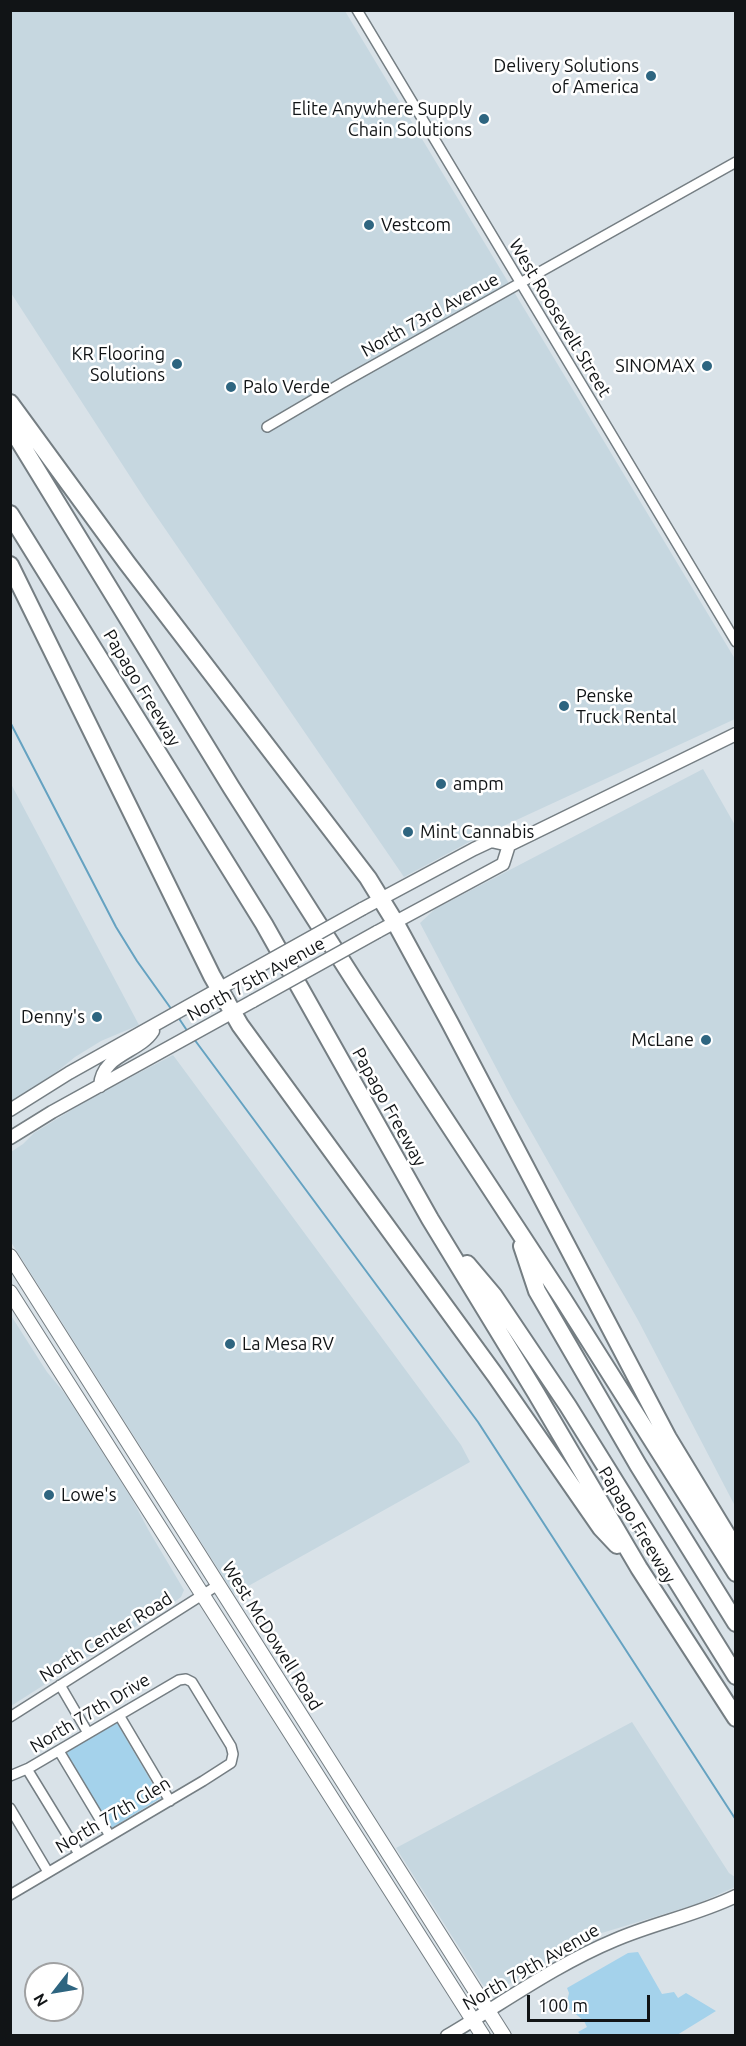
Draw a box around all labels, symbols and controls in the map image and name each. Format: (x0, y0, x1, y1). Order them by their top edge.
place label: Delivery Solutions of America (494, 55, 639, 98)
marker: Delivery Solutions of America (644, 69, 658, 83)
place label: Elite Anywhere Supply Chain Solutions (292, 98, 472, 140)
marker: Elite Anywhere Supply Chain Solutions (477, 112, 491, 126)
place label: Vestcom (381, 214, 451, 236)
marker: Vestcom (362, 218, 376, 232)
street label: West Roosevelt Street (504, 235, 616, 401)
street label: North 73rd Avenue (357, 268, 503, 362)
place label: KR Flooring Solutions (72, 343, 165, 386)
place label: SINOMAX (615, 355, 695, 377)
marker: KR Flooring Solutions (170, 357, 184, 371)
marker: SINOMAX (700, 359, 714, 373)
place label: Palo Verde (243, 376, 330, 398)
marker: Palo Verde (224, 380, 238, 394)
street label: Papago Freeway (99, 626, 185, 750)
place label: Penske Truck Rental (576, 685, 676, 728)
marker: Penske Truck Rental (557, 699, 571, 713)
place label: ampm (453, 773, 504, 795)
marker: ampm (434, 777, 448, 791)
place label: Mint Cannabis (420, 821, 534, 843)
marker: Mint Cannabis (401, 825, 415, 839)
street label: North 75th Avenue (183, 932, 329, 1026)
place label: Denny's (21, 1006, 85, 1028)
marker: Denny's (90, 1010, 104, 1024)
place label: McLane (631, 1029, 694, 1051)
marker: McLane (699, 1033, 713, 1047)
street label: Papago Freeway (347, 1044, 431, 1170)
place label: La Mesa RV (242, 1333, 334, 1355)
marker: La Mesa RV (223, 1337, 237, 1351)
street label: Papago Freeway (594, 1463, 680, 1587)
place label: Lowe's (61, 1484, 116, 1506)
marker: Lowe's (42, 1488, 56, 1502)
street label: West McDowell Road (217, 1558, 327, 1714)
street label: North Center Road (36, 1587, 176, 1687)
street label: North 77th Drive (26, 1669, 154, 1757)
street label: North 77th Glen (52, 1772, 174, 1858)
street label: North 79th Avenue (459, 1919, 603, 2015)
north arrow (24, 1962, 84, 2022)
scale bar (530, 1983, 653, 2021)
text: N (29, 1990, 51, 2010)
text: 100 m (538, 1995, 588, 2015)

